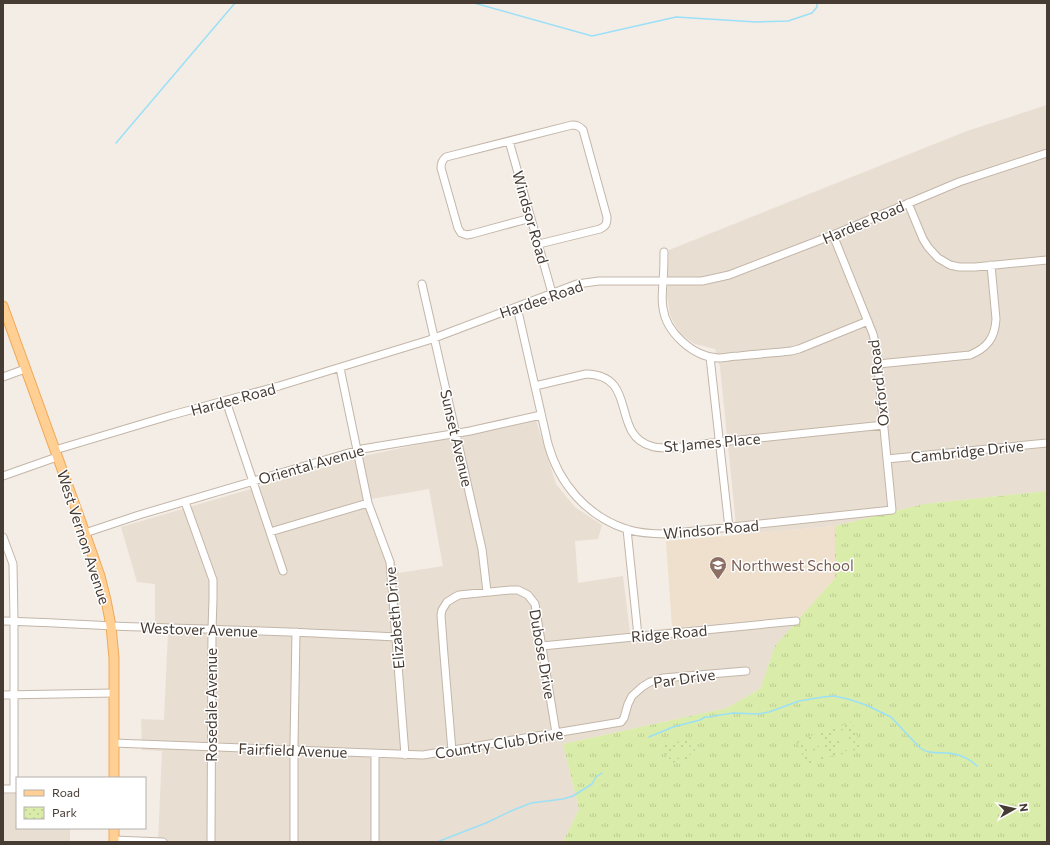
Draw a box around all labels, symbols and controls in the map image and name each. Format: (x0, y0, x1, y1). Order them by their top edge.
street label: Windsor Road (509, 168, 553, 266)
street label: Hardee Road (819, 197, 907, 247)
street label: Hardee Road (497, 276, 585, 322)
street label: Oxford Road (864, 339, 892, 427)
street label: Hardee Road (189, 379, 277, 419)
street label: Sunset Avenue (437, 388, 477, 489)
street label: St James Place (663, 429, 761, 455)
street label: Cambridge Drive (910, 436, 1025, 466)
street label: Oriental Avenue (256, 440, 366, 488)
street label: West Vernon Avenue (54, 468, 114, 607)
street label: Windsor Road (662, 516, 760, 542)
school or university icon: Northwest School (708, 555, 728, 580)
place label: Northwest School (731, 556, 854, 574)
street label: Elizabeth Drive (381, 566, 407, 670)
street label: Dubose Drive (526, 608, 560, 700)
street label: Westover Avenue (140, 618, 258, 640)
street label: Ridge Road (630, 621, 708, 645)
street label: Rosedale Avenue (202, 648, 220, 762)
street label: Par Drive (652, 665, 716, 691)
street label: Country Club Drive (434, 724, 564, 762)
street label: Fairfield Avenue (238, 739, 348, 761)
legend (16, 777, 146, 829)
text: Road (52, 785, 80, 799)
north arrow (994, 789, 1034, 829)
text: N (1017, 803, 1031, 813)
text: Park (52, 805, 78, 819)

